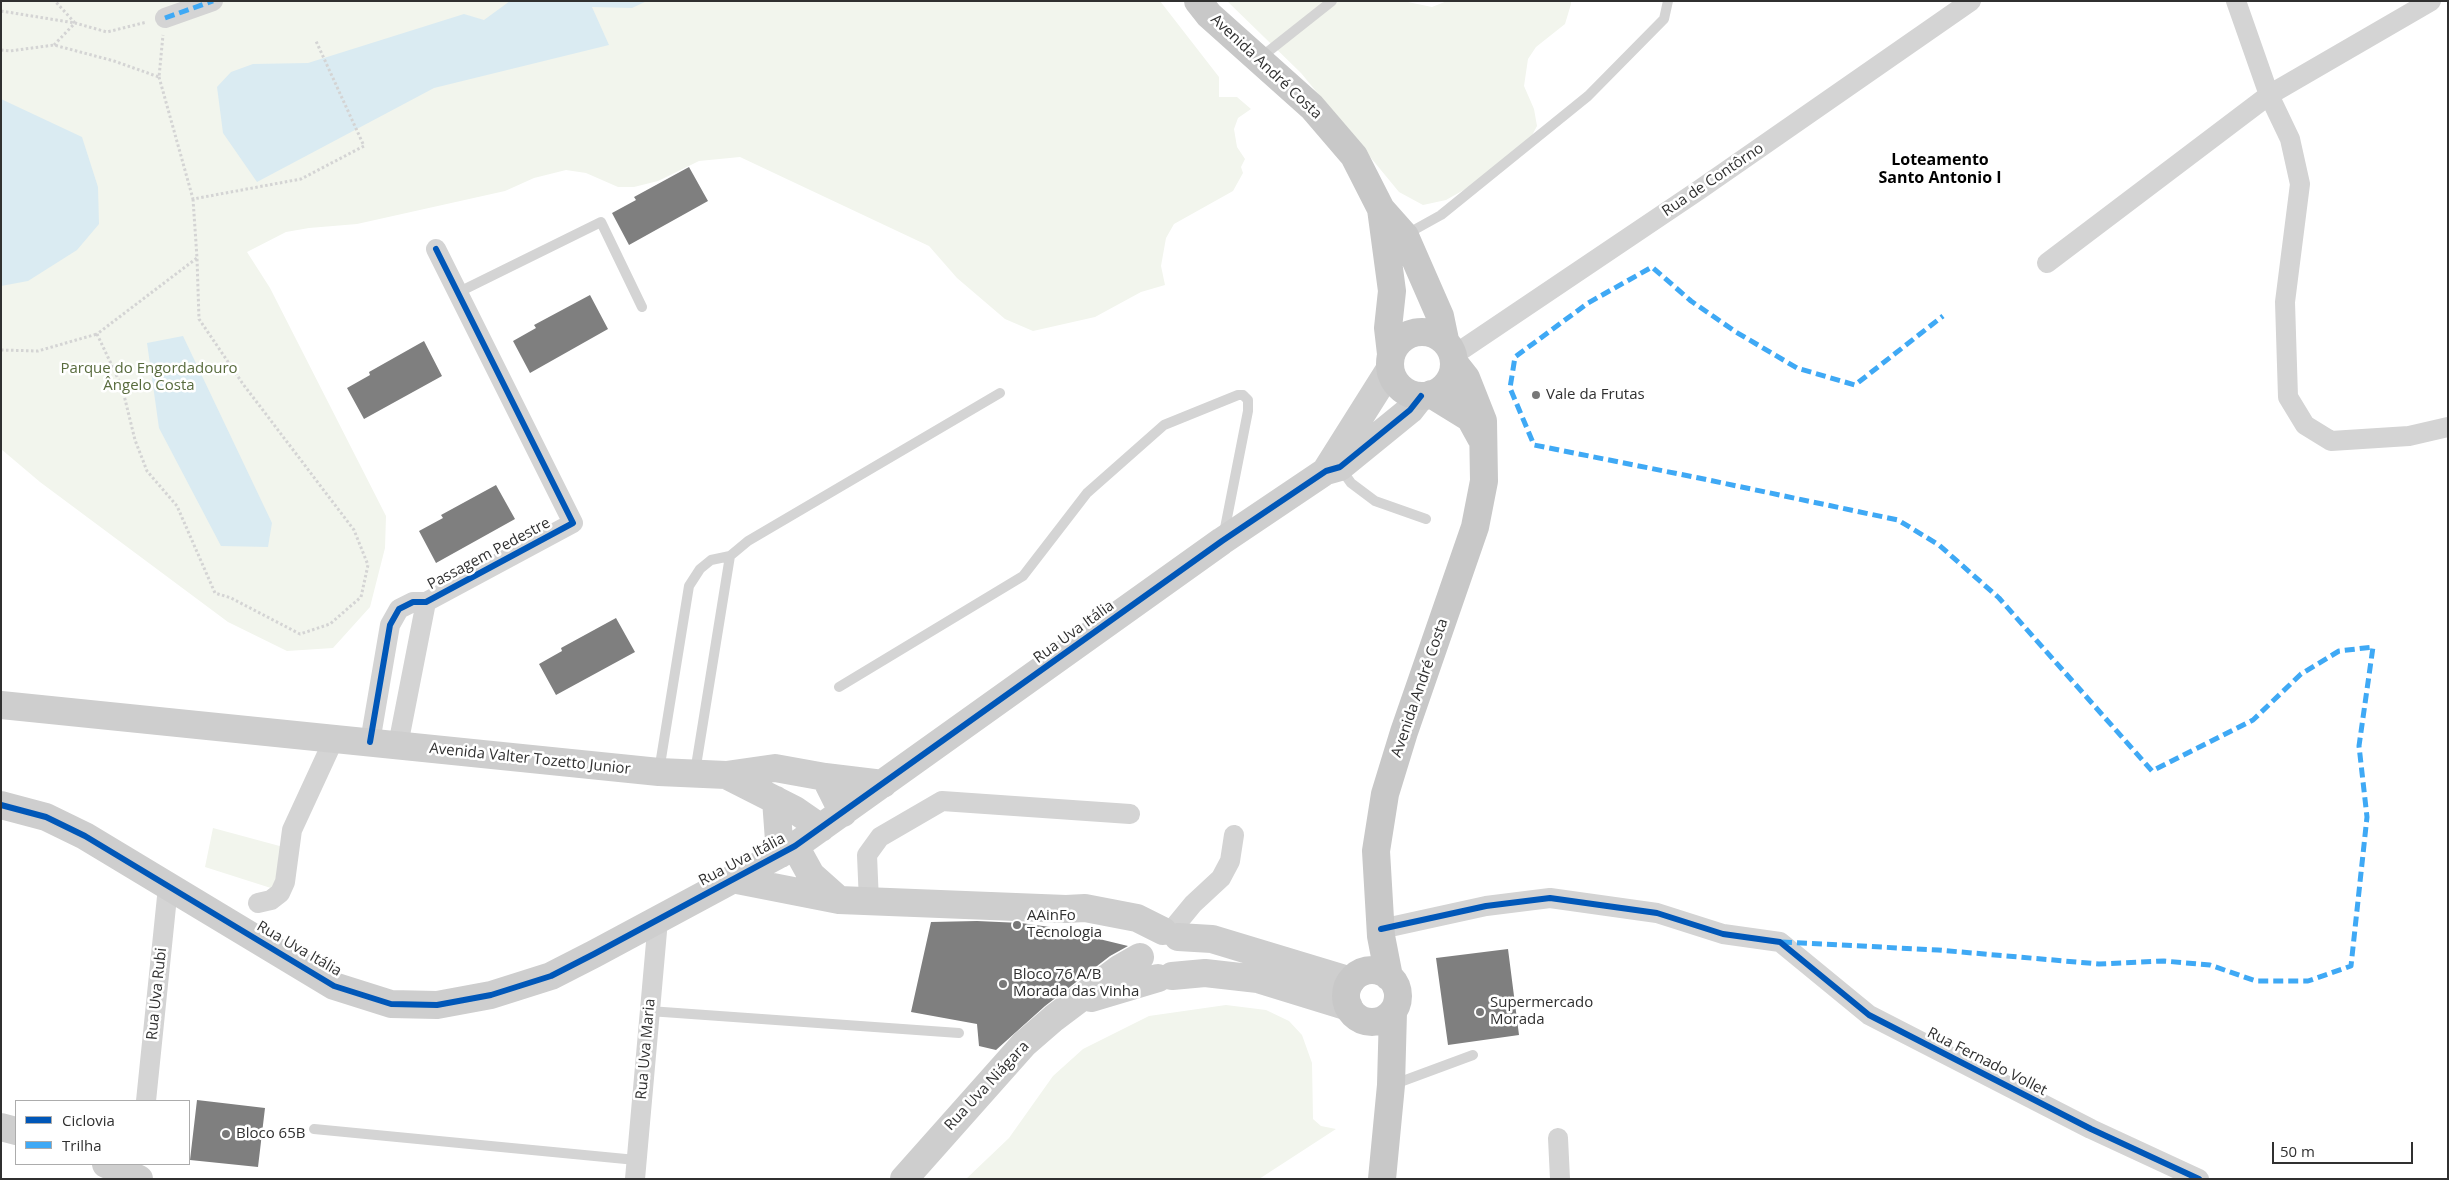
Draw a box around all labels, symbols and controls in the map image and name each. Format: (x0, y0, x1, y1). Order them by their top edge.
street label: Avenida André Costa (1207, 11, 1325, 123)
street label: Rua de Contôrno (1659, 139, 1767, 221)
district label: Loteamento Santo Antonio I (1878, 150, 2002, 188)
park label: Parque do Engordadouro Ângelo Costa (60, 360, 238, 395)
place label: Vale da Frutas (1546, 386, 1645, 404)
marker: Vale da Frutas (1530, 389, 1542, 401)
street label: Passagem Pedestre (425, 514, 553, 594)
street label: Rua Uva Itália (1030, 597, 1118, 667)
street label: Avenida André Costa (1388, 616, 1452, 760)
street label: Avenida Valter Tozetto Junior (428, 739, 632, 779)
street label: Rua Uva Itália (696, 830, 788, 890)
place label: AAinFo Tecnologia (1027, 907, 1102, 942)
street label: Rua Uva Itália (253, 917, 345, 981)
marker: AAinFo Tecnologia (1011, 919, 1023, 931)
street label: Rua Uva Rubi (143, 947, 171, 1041)
place label: Bloco 76 A/B Morada das Vinha (1013, 966, 1139, 1001)
marker: Bloco 76 A/B Morada das Vinha (997, 978, 1009, 990)
place label: Supermercado Morada (1490, 994, 1593, 1029)
street label: Rua Uva Maria (633, 998, 659, 1100)
marker: Supermercado Morada (1474, 1006, 1486, 1018)
street label: Rua Fernado Vollet (1924, 1024, 2050, 1100)
street label: Rua Uva Niágara (941, 1038, 1033, 1134)
legend (15, 1100, 190, 1165)
text: Ciclovia (62, 1110, 115, 1130)
place label: Bloco 65B (236, 1125, 305, 1143)
marker: Bloco 65B (220, 1128, 232, 1140)
scale bar (2274, 1132, 2415, 1164)
text: Trilha (62, 1135, 102, 1155)
text: 50 m (2280, 1141, 2315, 1161)

